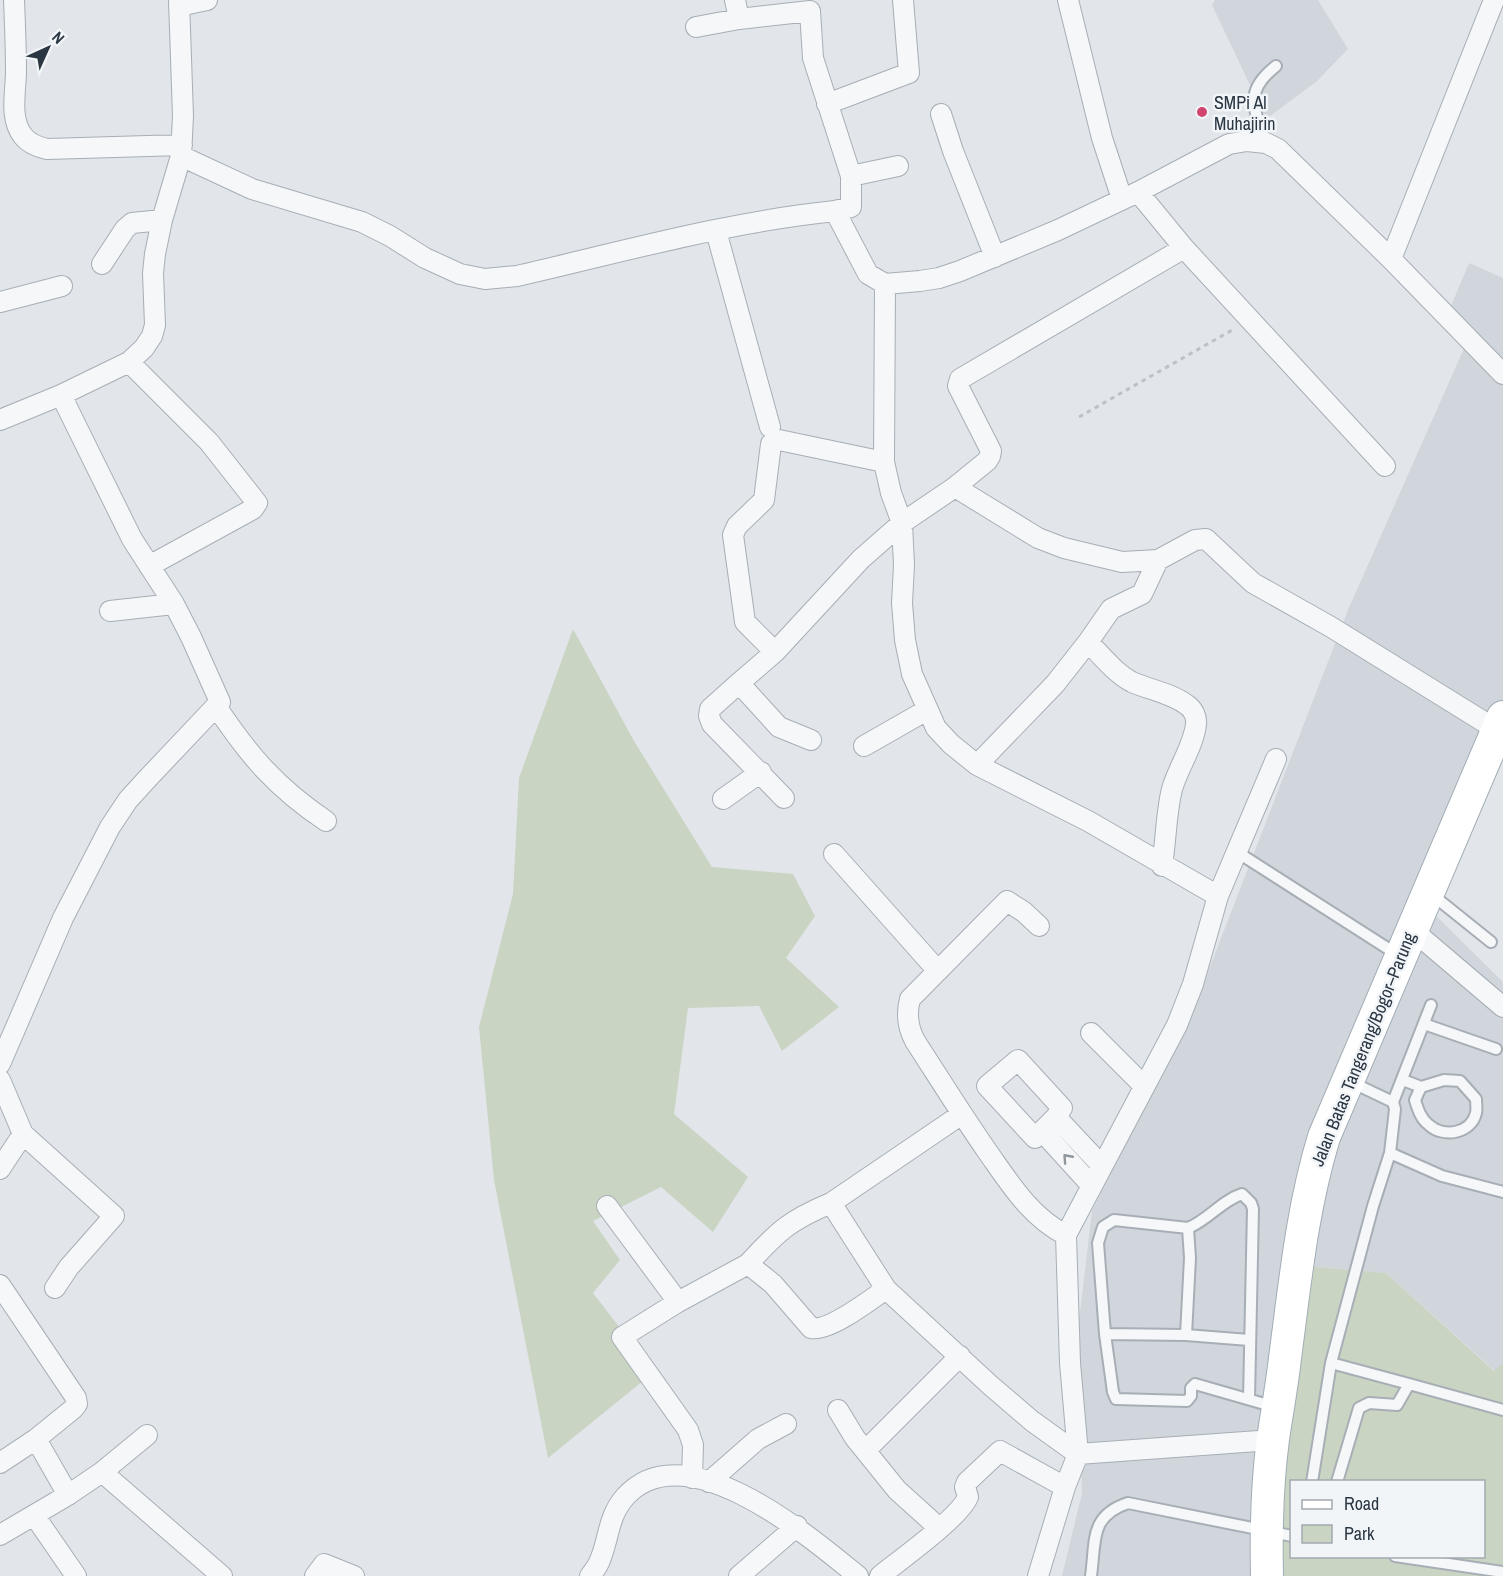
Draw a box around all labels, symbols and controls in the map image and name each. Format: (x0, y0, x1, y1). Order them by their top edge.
north arrow (18, 18, 78, 78)
text: N (47, 26, 70, 49)
place label: SMPi Al Muhajirin (1214, 90, 1276, 136)
marker: SMPi Al Muhajirin (1195, 105, 1209, 119)
street label: Jalan Batas Tangerang/Bogor–Parung (1305, 928, 1422, 1170)
one-way arrow (1063, 1154, 1074, 1165)
legend (1290, 1480, 1485, 1558)
text: Road (1344, 1491, 1379, 1516)
text: Park (1344, 1521, 1375, 1546)

